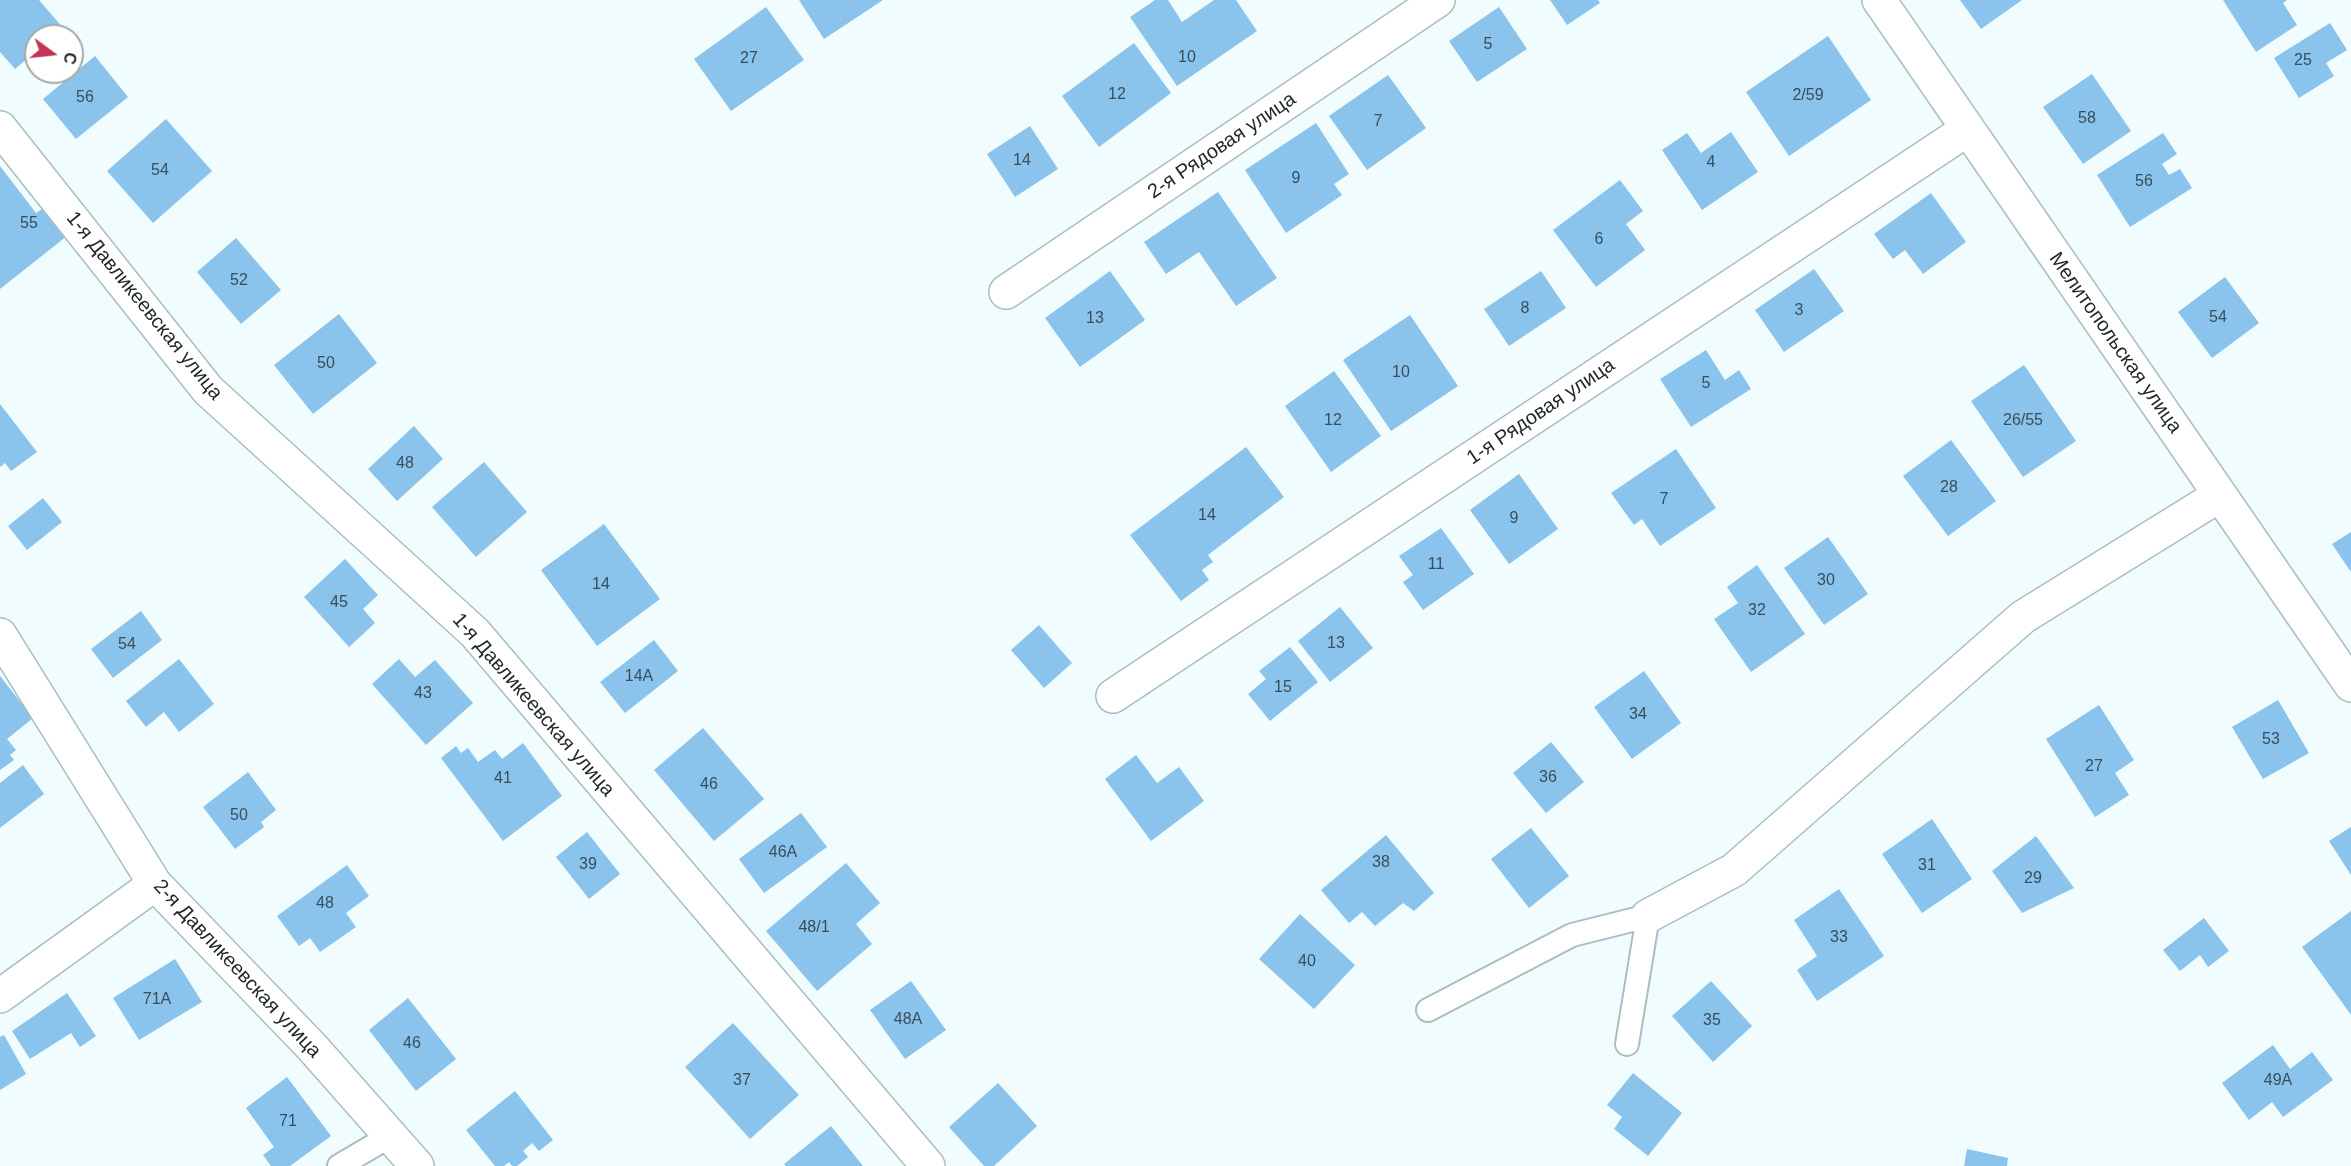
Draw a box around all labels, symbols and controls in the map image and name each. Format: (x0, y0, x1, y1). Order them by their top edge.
north arrow (24, 24, 84, 84)
house number: 5 (1484, 35, 1492, 55)
house number: 10 (1178, 48, 1196, 68)
house number: 27 (740, 49, 758, 69)
text: С (60, 50, 80, 66)
house number: 25 (2294, 51, 2312, 71)
house number: 12 (1108, 85, 1126, 105)
house number: 2/59 (1792, 86, 1824, 106)
house number: 56 (76, 88, 94, 108)
street label: 2-я Рядовая улица (1143, 88, 1301, 204)
house number: 58 (2078, 109, 2096, 129)
house number: 7 (1374, 112, 1382, 132)
house number: 14 (1013, 151, 1031, 171)
house number: 4 (1707, 153, 1715, 173)
house number: 54 (151, 161, 169, 181)
house number: 9 (1292, 169, 1300, 189)
house number: 56 (2135, 172, 2153, 192)
street label: 1-я Давликеевская улица (61, 207, 227, 405)
house number: 55 (20, 214, 38, 234)
house number: 6 (1595, 230, 1603, 250)
street label: Мелитопольская улица (2043, 248, 2187, 438)
house number: 52 (230, 271, 248, 291)
house number: 8 (1521, 299, 1529, 319)
house number: 3 (1795, 301, 1803, 321)
house number: 54 (2209, 308, 2227, 328)
house number: 13 (1086, 309, 1104, 329)
house number: 50 (317, 354, 335, 374)
street label: 1-я Рядовая улица (1462, 354, 1620, 470)
house number: 10 (1392, 363, 1410, 383)
house number: 5 (1702, 374, 1710, 394)
house number: 12 (1324, 411, 1342, 431)
house number: 26/55 (2003, 411, 2043, 431)
house number: 48 (396, 454, 414, 474)
house number: 28 (1940, 478, 1958, 498)
house number: 7 (1660, 490, 1668, 510)
house number: 14 (1198, 506, 1216, 526)
house number: 9 (1510, 509, 1518, 529)
house number: 11 (1428, 555, 1444, 575)
house number: 30 (1817, 571, 1835, 591)
house number: 14 (592, 575, 610, 595)
house number: 45 (330, 593, 348, 613)
house number: 32 (1748, 601, 1766, 621)
street label: 1-я Давликеевская улица (447, 608, 619, 802)
house number: 13 (1327, 634, 1345, 654)
house number: 54 (118, 635, 136, 655)
house number: 14А (625, 667, 653, 687)
house number: 15 (1274, 678, 1292, 698)
house number: 43 (414, 684, 432, 704)
house number: 34 (1629, 705, 1647, 725)
house number: 53 (2262, 730, 2280, 750)
house number: 27 (2085, 757, 2103, 777)
house number: 36 (1539, 768, 1557, 788)
house number: 41 (494, 769, 512, 789)
house number: 46 (700, 775, 718, 795)
house number: 50 (230, 806, 248, 826)
house number: 46А (769, 843, 797, 863)
house number: 38 (1372, 853, 1390, 873)
house number: 39 (579, 855, 597, 875)
house number: 31 (1918, 856, 1936, 876)
house number: 29 (2024, 869, 2042, 889)
street label: 2-я Давликеевская улица (148, 875, 326, 1063)
house number: 48 (316, 894, 334, 914)
house number: 48/1 (798, 918, 830, 938)
house number: 33 (1830, 928, 1848, 948)
house number: 40 (1298, 952, 1316, 972)
house number: 71А (143, 990, 171, 1010)
house number: 48А (894, 1010, 922, 1030)
house number: 35 (1703, 1011, 1721, 1031)
house number: 46 (403, 1034, 421, 1054)
house number: 37 (733, 1071, 751, 1091)
house number: 49А (2264, 1071, 2292, 1091)
house number: 71 (279, 1112, 297, 1132)

